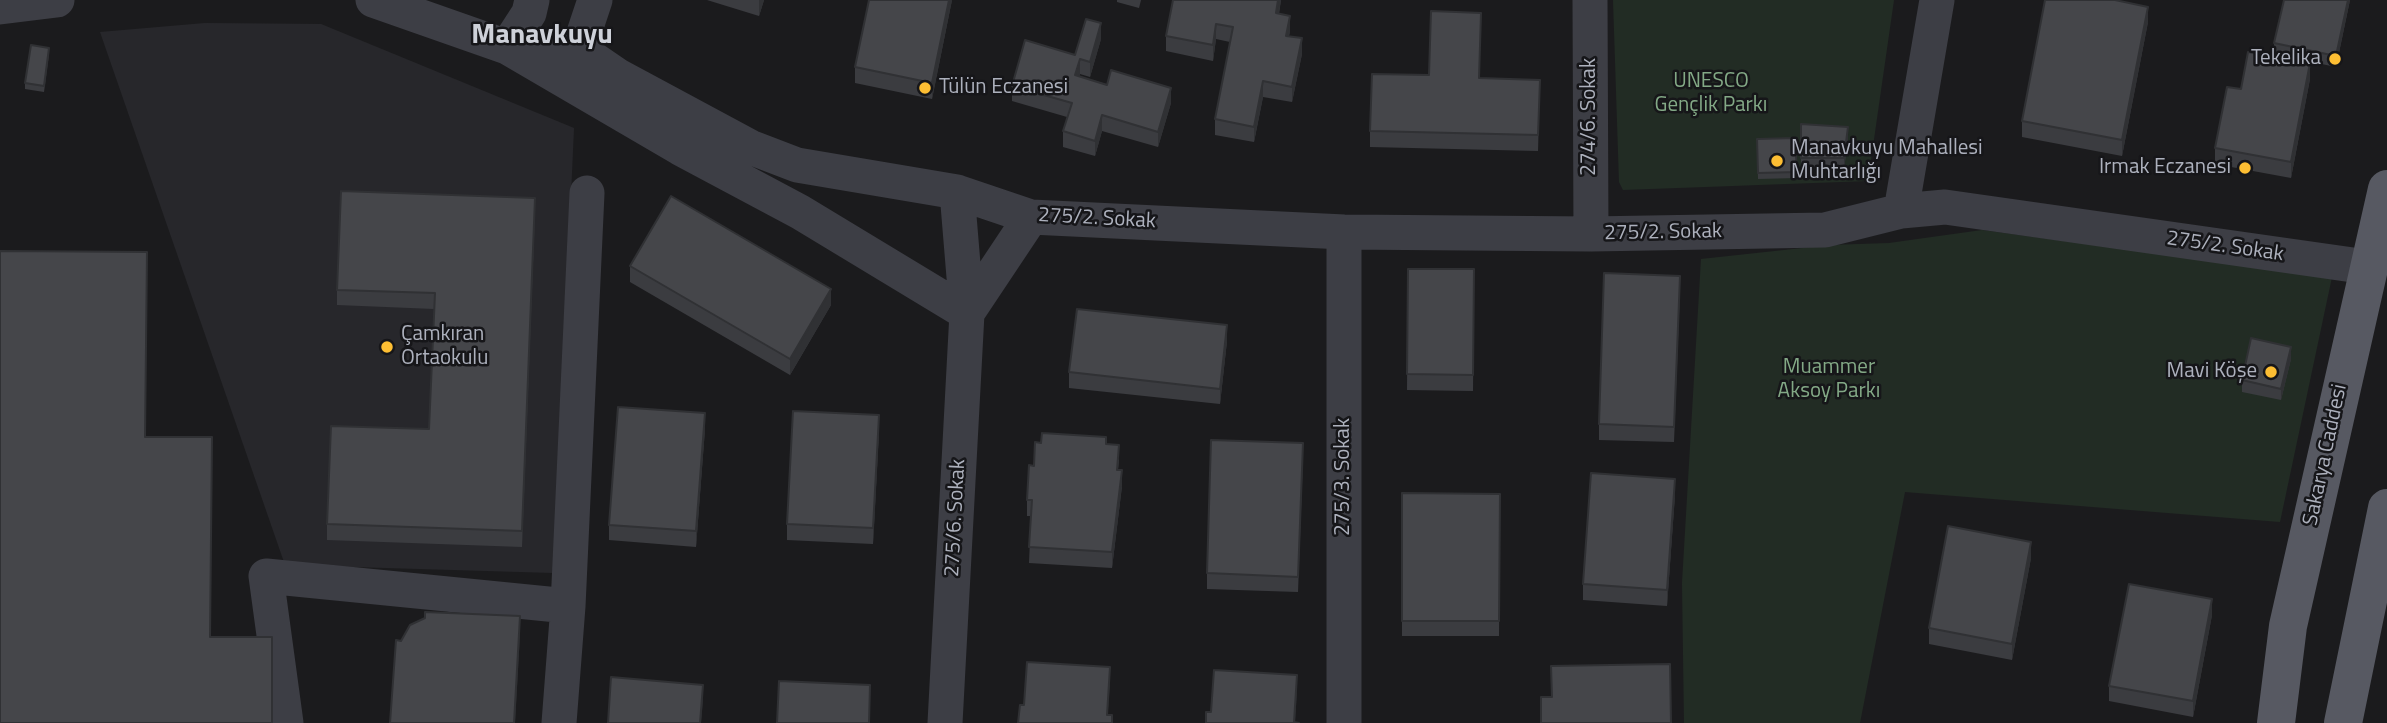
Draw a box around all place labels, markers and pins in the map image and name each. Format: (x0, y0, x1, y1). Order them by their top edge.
place label: Tekelika (2251, 46, 2321, 72)
marker: Tekelika (2327, 51, 2343, 67)
place label: Tülün Eczanesi (939, 75, 1068, 101)
marker: Tülün Eczanesi (917, 80, 933, 96)
place label: Manavkuyu Mahallesi Muhtarlığı (1791, 136, 1983, 186)
marker: Manavkuyu Mahallesi Muhtarlığı (1769, 153, 1785, 169)
place label: Irmak Eczanesi (2099, 155, 2231, 181)
marker: Irmak Eczanesi (2237, 160, 2253, 176)
place label: Çamkıran Ortaokulu (401, 322, 488, 372)
marker: Çamkıran Ortaokulu (379, 339, 395, 355)
place label: Mavi Köşe (2167, 359, 2257, 385)
marker: Mavi Köşe (2263, 364, 2279, 380)

